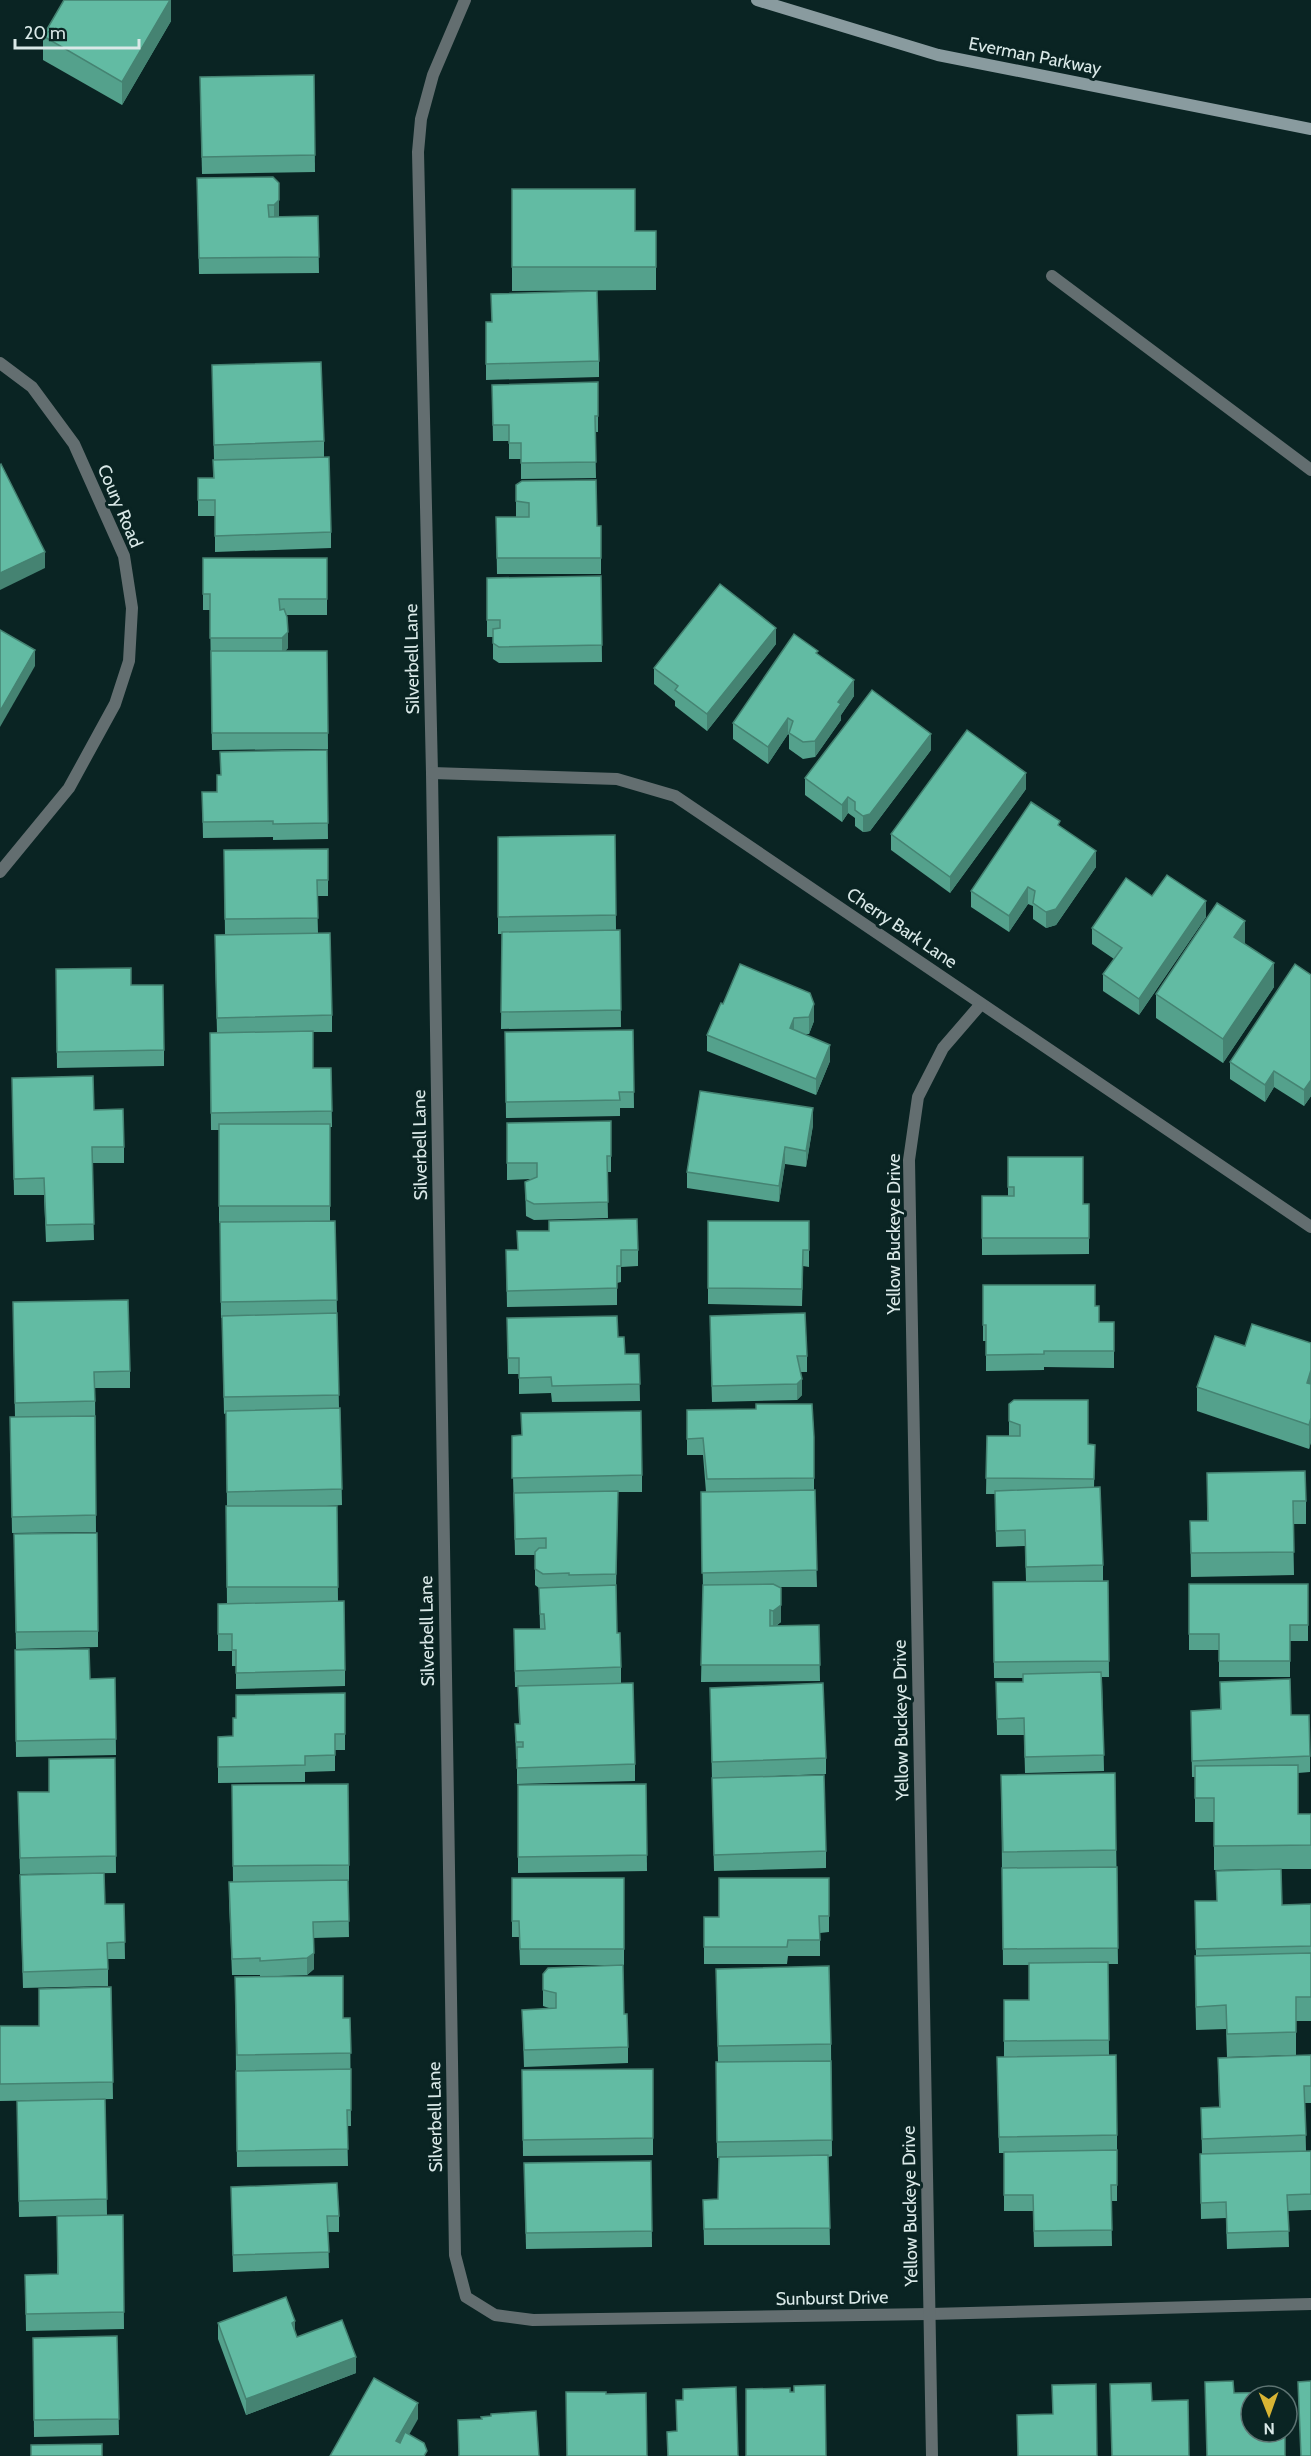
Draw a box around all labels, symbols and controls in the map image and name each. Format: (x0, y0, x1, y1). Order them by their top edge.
scale bar (15, 12, 140, 50)
text: 20 m (24, 22, 66, 44)
street label: Everman Parkway (967, 32, 1103, 80)
street label: Coury Road (93, 461, 147, 551)
street label: Silverbell Lane (400, 603, 424, 715)
street label: Cherry Bark Lane (842, 883, 962, 973)
street label: Silverbell Lane (408, 1089, 432, 1201)
street label: Yellow Buckeye Drive (883, 1154, 905, 1315)
street label: Silverbell Lane (415, 1575, 439, 1687)
street label: Yellow Buckeye Drive (889, 1639, 913, 1802)
street label: Silverbell Lane (423, 2061, 447, 2173)
street label: Yellow Buckeye Drive (898, 2125, 922, 2288)
street label: Sunburst Drive (775, 2286, 889, 2310)
north arrow (1239, 2384, 1299, 2444)
text: N (1263, 2419, 1275, 2438)

